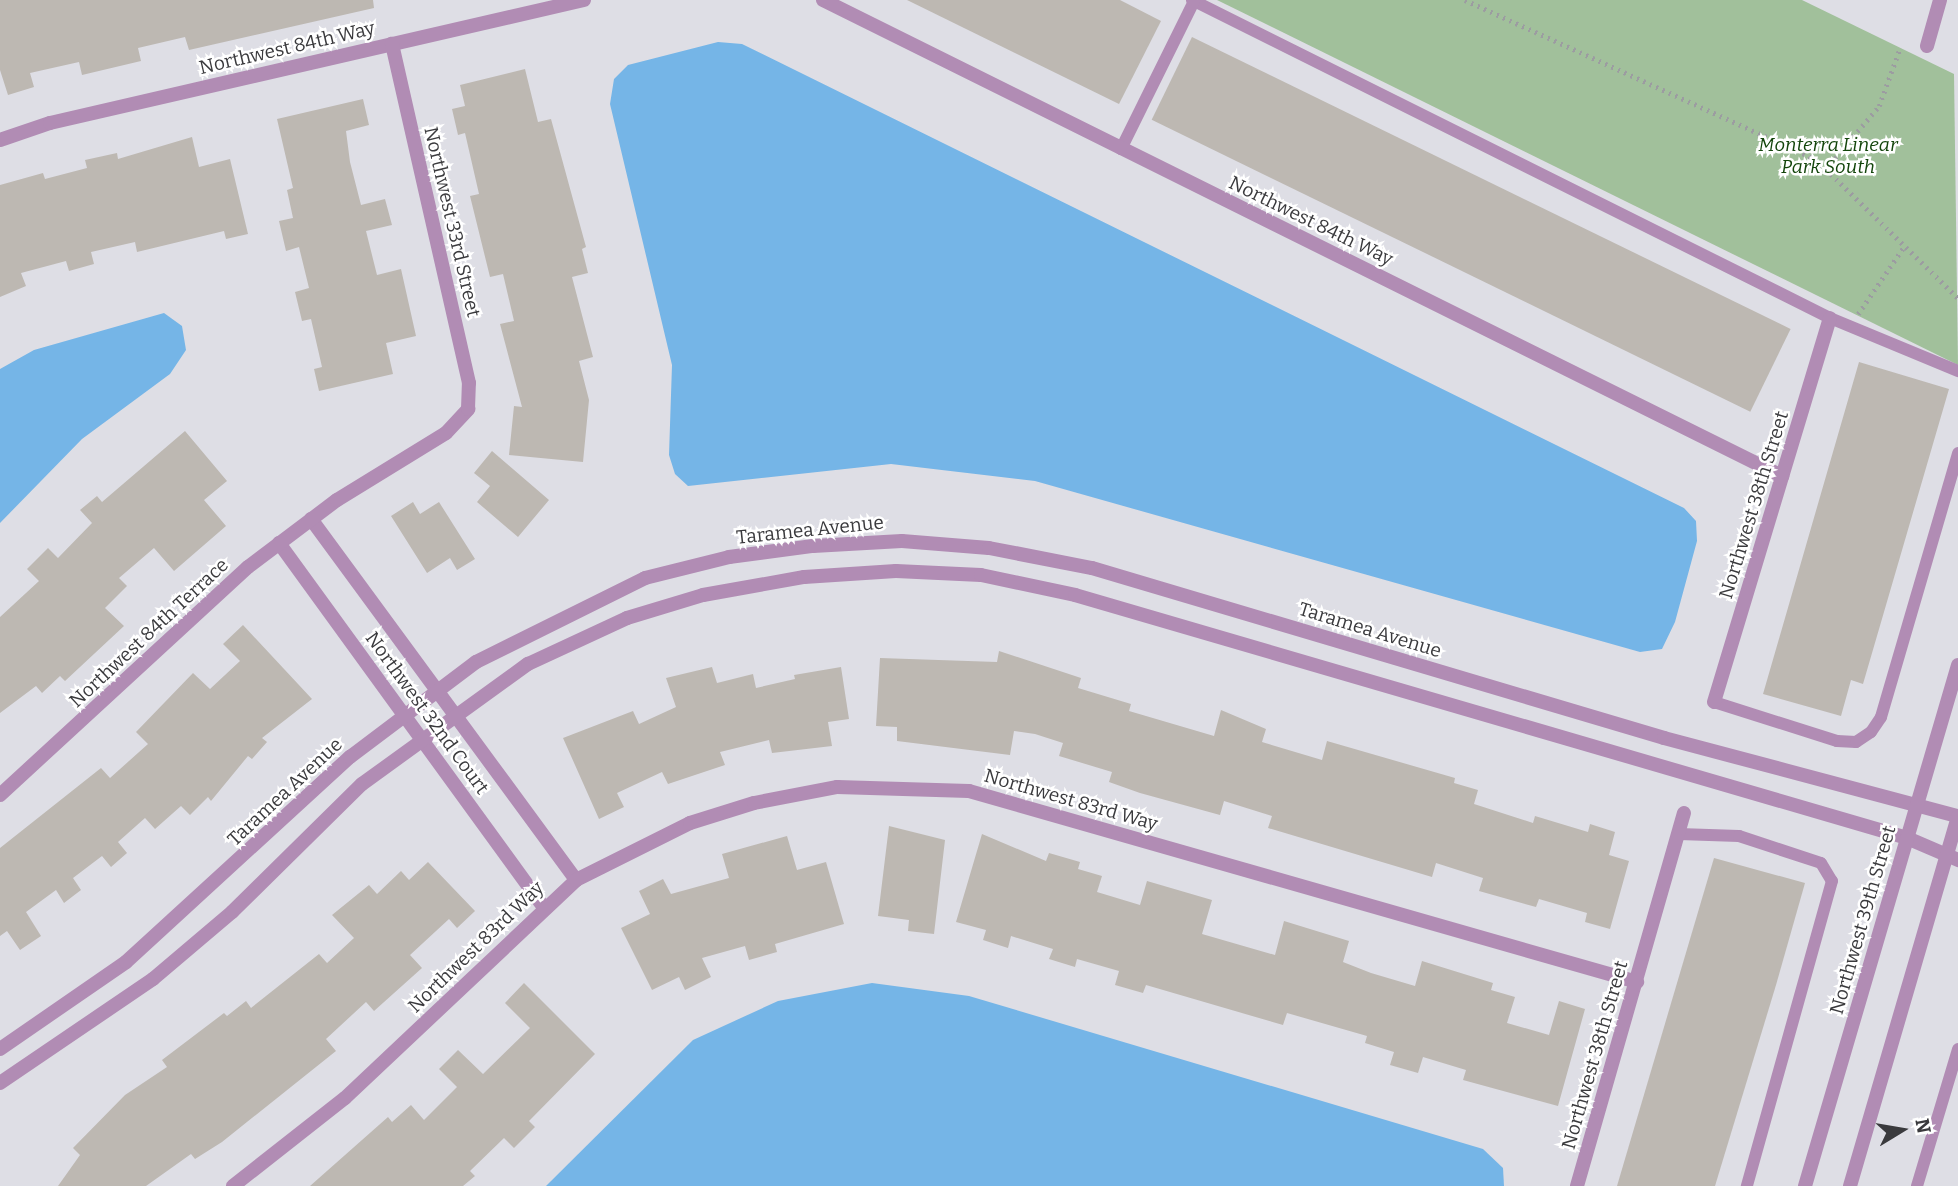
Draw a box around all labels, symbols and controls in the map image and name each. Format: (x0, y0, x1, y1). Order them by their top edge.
street label: Northwest 84th Way (197, 17, 377, 79)
street label: Northwest 33rd Street (419, 125, 485, 319)
park label: Monterra Linear Park South (1758, 134, 1898, 178)
street label: Northwest 84th Way (1225, 171, 1397, 271)
street label: Northwest 38th Street (1715, 408, 1793, 602)
street label: Taramea Avenue (735, 511, 885, 549)
street label: Northwest 84th Terrace (65, 554, 233, 712)
street label: Taramea Avenue (1296, 597, 1444, 663)
street label: Northwest 32nd Court (360, 627, 494, 799)
street label: Taramea Avenue (223, 733, 347, 851)
street label: Northwest 83rd Way (982, 764, 1160, 836)
street label: Northwest 39th Street (1825, 823, 1901, 1017)
street label: Northwest 83rd Way (404, 877, 548, 1017)
street label: Northwest 38th Street (1557, 958, 1633, 1152)
north arrow (1867, 1095, 1937, 1165)
text: N (1910, 1116, 1936, 1135)

